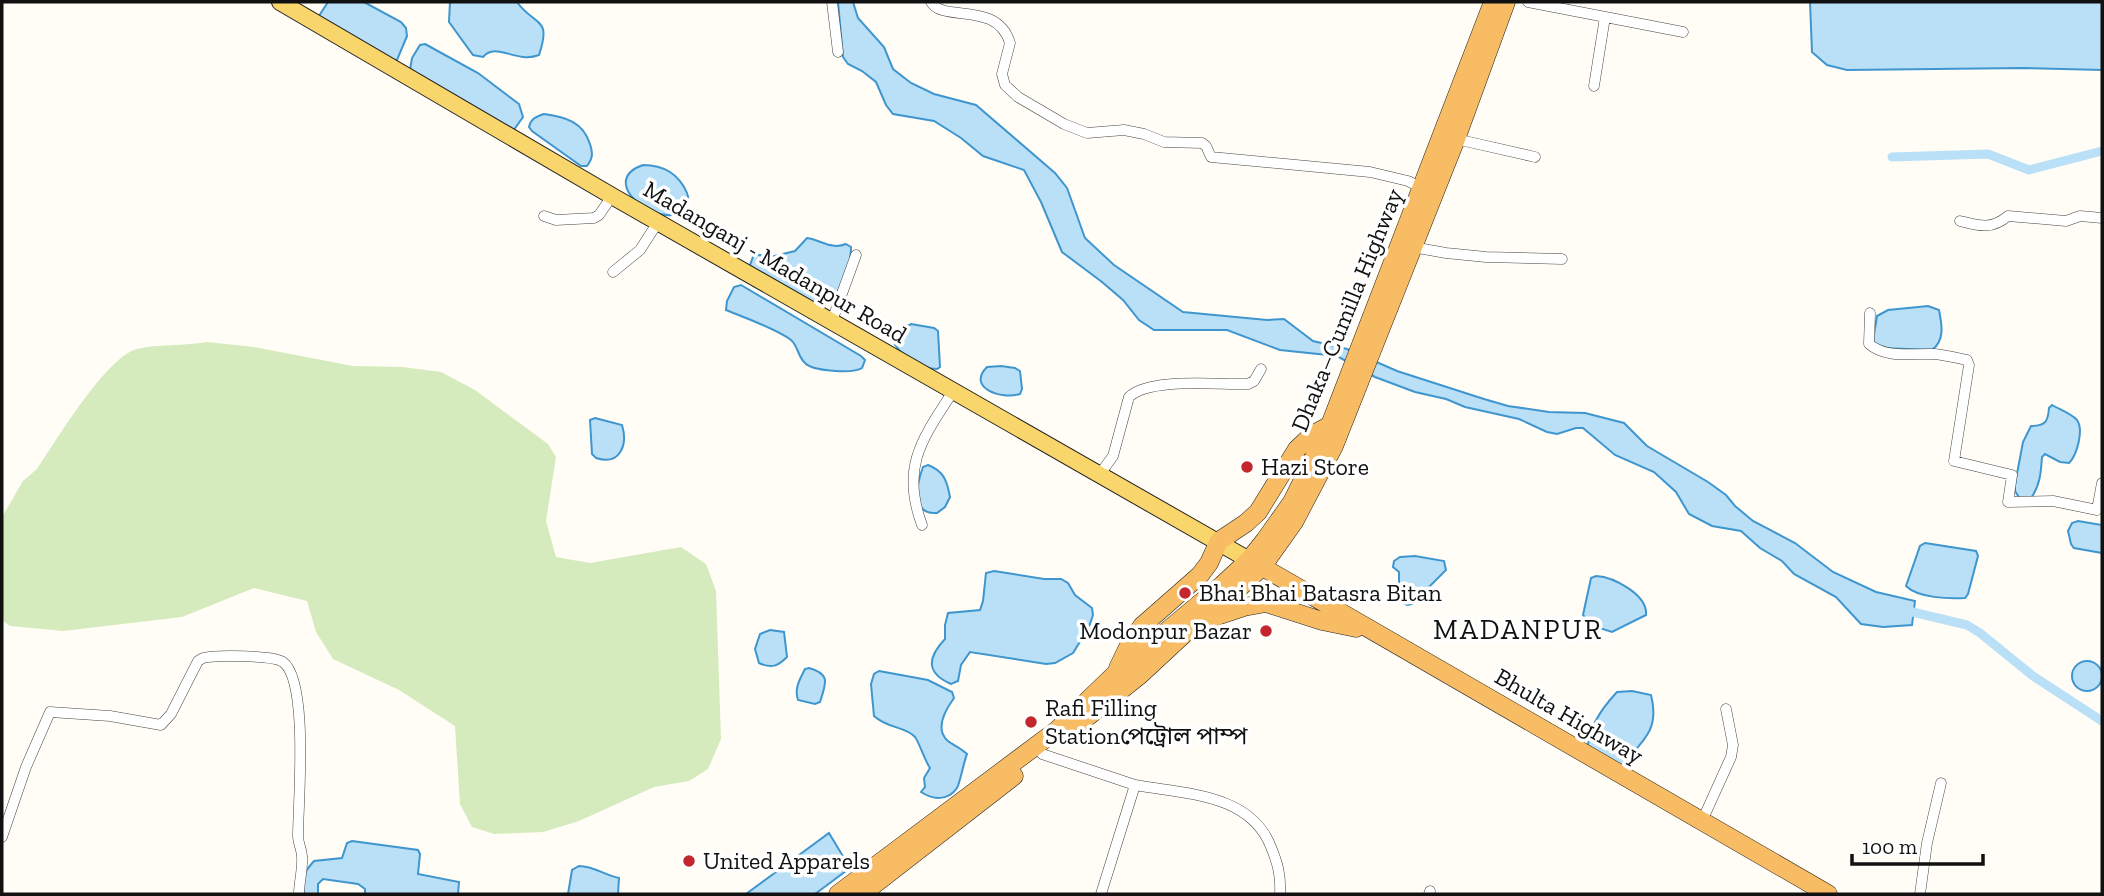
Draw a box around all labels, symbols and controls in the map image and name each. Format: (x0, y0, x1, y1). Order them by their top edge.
street label: Madanganj - Madanpur Road (638, 174, 912, 349)
street label: Dhaka–Cumilla Highway (1285, 184, 1409, 435)
place label: Hazi Store (1261, 452, 1369, 481)
marker: Hazi Store (1239, 459, 1255, 475)
place label: Bhai Bhai Batasra Bitan (1199, 578, 1442, 607)
marker: Bhai Bhai Batasra Bitan (1177, 585, 1193, 601)
district label: MADANPUR (1433, 613, 1603, 646)
place label: Modonpur Bazar (1079, 616, 1252, 645)
marker: Modonpur Bazar (1258, 623, 1274, 639)
street label: Bhulta Highway (1490, 661, 1649, 770)
place label: Rafi Filling Stationপেট্রোল পাম্প (1045, 693, 1248, 750)
marker: Rafi Filling Stationপেট্রোল পাম্প (1023, 714, 1039, 730)
scale bar (1852, 822, 1983, 866)
text: 100 m (1862, 834, 1917, 859)
place label: United Apparels (703, 846, 870, 875)
marker: United Apparels (681, 853, 697, 869)

